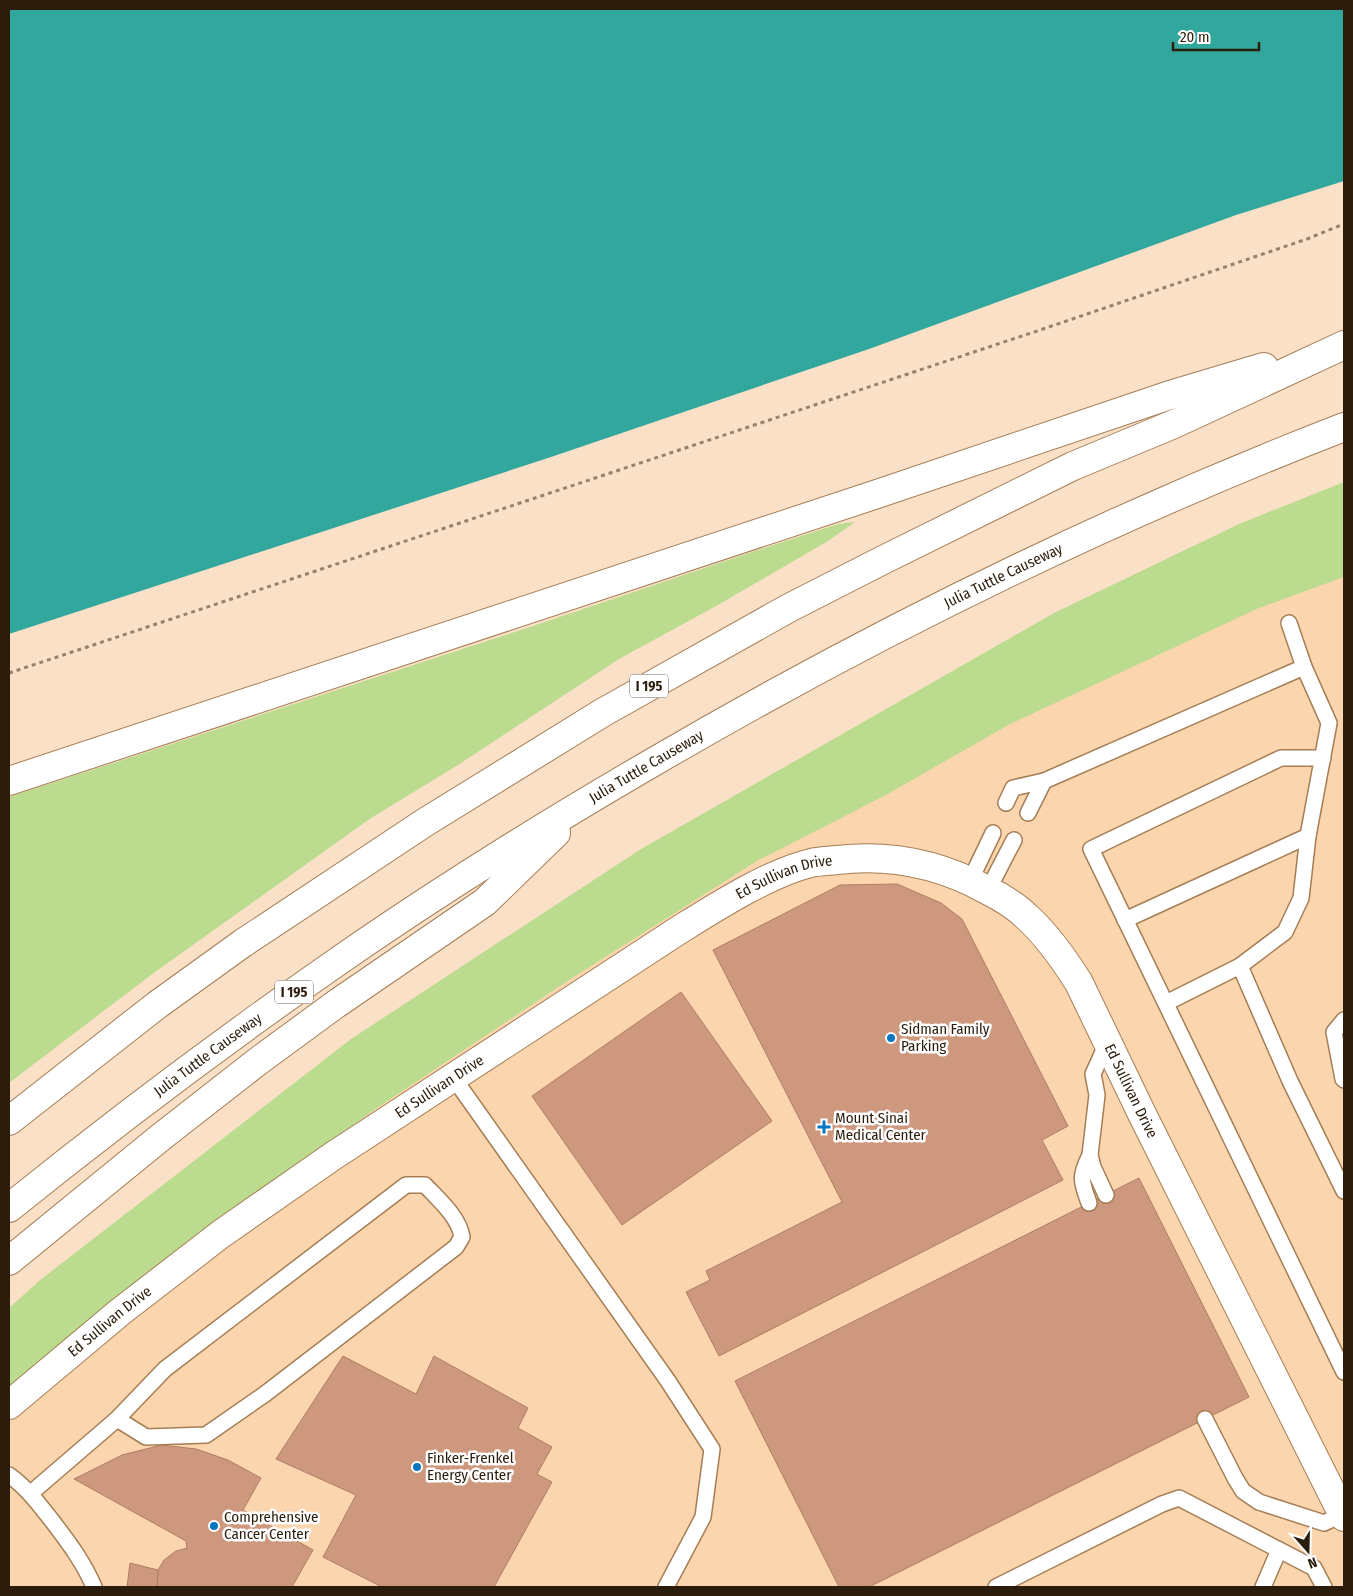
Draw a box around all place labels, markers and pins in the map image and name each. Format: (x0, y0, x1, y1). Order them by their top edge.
place label: Sidman Family Parking (901, 1020, 990, 1055)
marker: Sidman Family Parking (885, 1032, 897, 1044)
place label: Mount Sinai Medical Center (835, 1109, 927, 1144)
marker: Mount Sinai Medical Center (817, 1120, 831, 1134)
place label: Finker-Frenkel Energy Center (427, 1449, 514, 1484)
marker: Finker-Frenkel Energy Center (411, 1461, 423, 1473)
place label: Comprehensive Cancer Center (224, 1508, 318, 1543)
marker: Comprehensive Cancer Center (208, 1520, 220, 1532)

